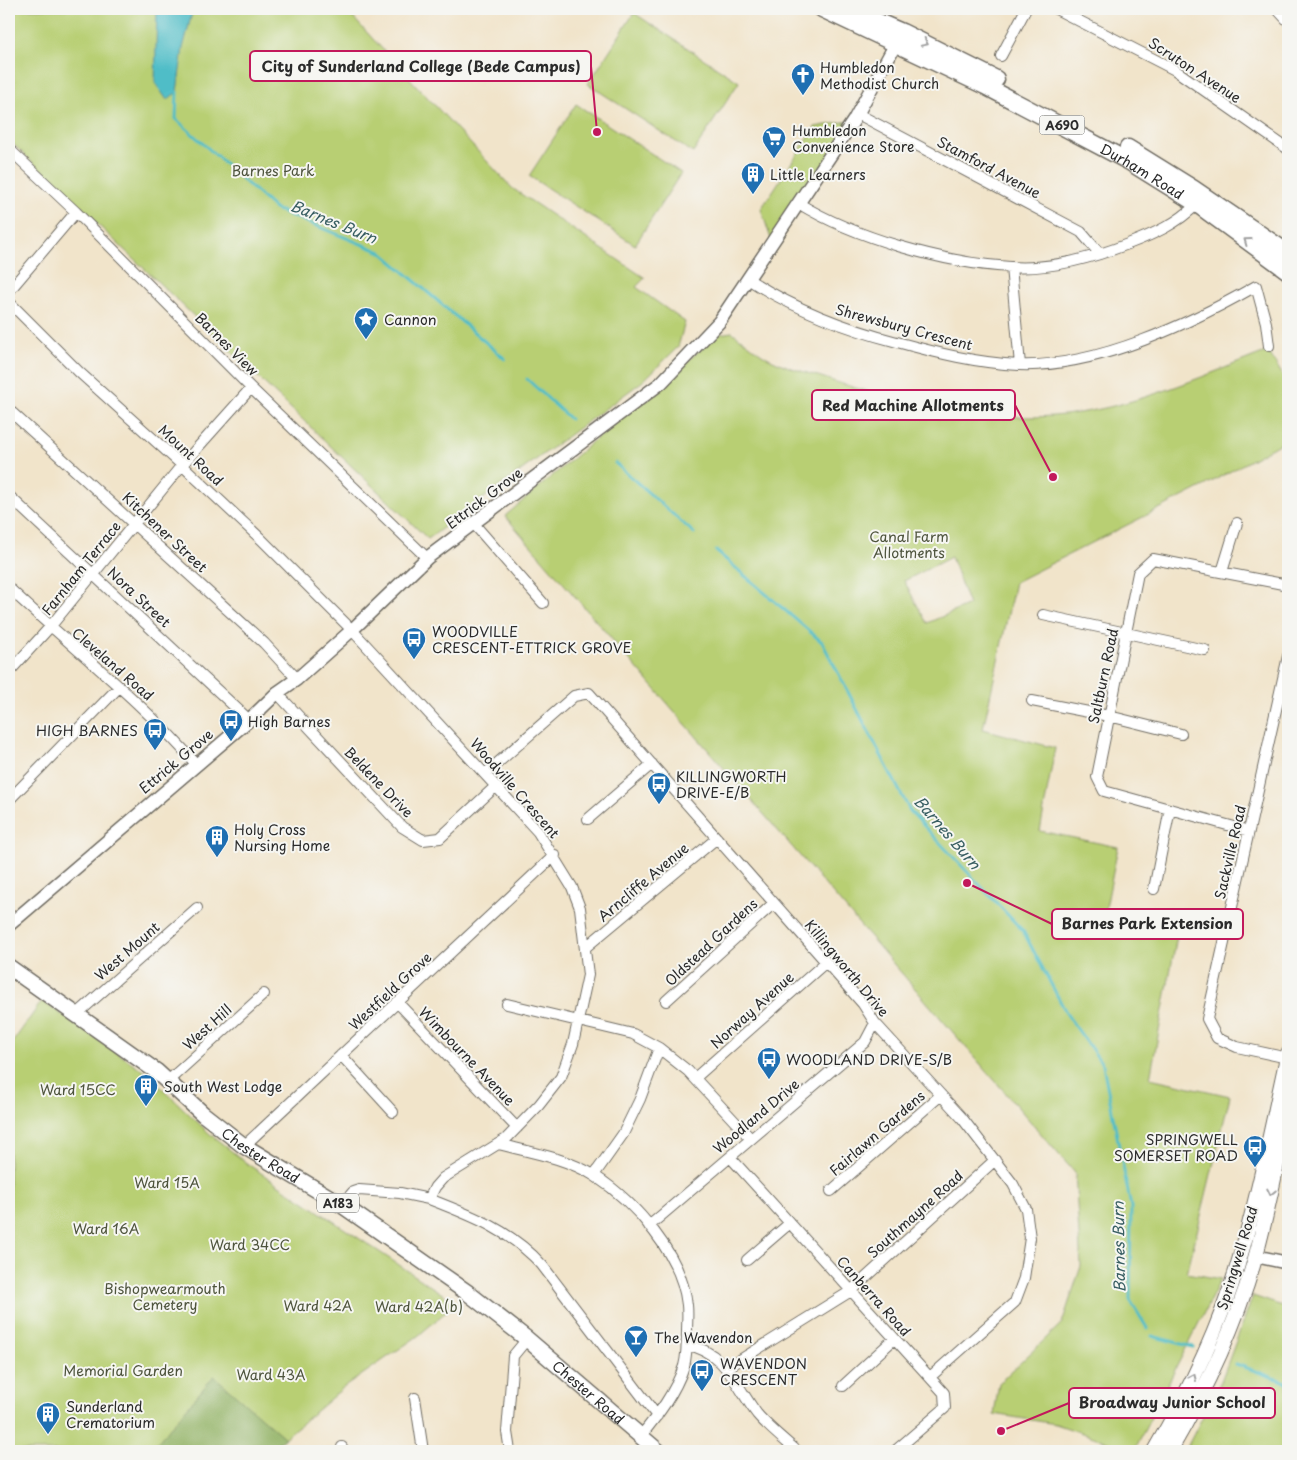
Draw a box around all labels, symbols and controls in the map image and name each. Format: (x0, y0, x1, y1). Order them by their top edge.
street label: Scruton Avenue (1145, 32, 1246, 108)
one-way arrow (920, 37, 929, 47)
callout: City of Sunderland College (Bede Campus) (250, 51, 591, 81)
text: City of Sunderland College (Bede Campus) (261, 54, 581, 77)
place label: Humbledon Methodist Church (820, 57, 939, 94)
church icon: Humbledon Methodist Church (790, 62, 816, 96)
road number: A690 (1040, 116, 1084, 134)
place label: Humbledon Convenience Store (792, 120, 914, 157)
supermarket icon: Humbledon Convenience Store (761, 125, 787, 159)
street label: Stamford Avenue (934, 131, 1045, 203)
street label: Durham Road (1097, 138, 1188, 204)
park label: Barnes Park (232, 160, 315, 181)
building icon: Little Learners (740, 161, 766, 195)
place label: Little Learners (770, 164, 866, 185)
water label: Barnes Burn (288, 193, 381, 249)
one-way arrow (1243, 238, 1253, 247)
street label: Shrewsbury Crescent (833, 299, 975, 356)
place icon: Cannon (353, 306, 379, 340)
street label: Barnes View (191, 308, 264, 381)
place label: Cannon (384, 309, 437, 330)
callout: Red Machine Allotments (812, 390, 1015, 420)
text: Red Machine Allotments (822, 393, 1004, 416)
street label: Mount Road (154, 419, 228, 491)
street label: Ettrick Grove (441, 462, 527, 534)
street label: Kitchener Street (118, 487, 212, 577)
street label: Farnham Terrace (36, 516, 126, 620)
park label: Canal Farm Allotments (869, 526, 949, 563)
street label: Nora Street (103, 562, 176, 632)
place label: WOODVILLE CRESCENT-ETTRICK GROVE (432, 621, 632, 658)
street label: Cleveland Road (68, 623, 158, 705)
bus stop icon: WOODVILLE CRESCENT-ETTRICK GROVE (401, 626, 427, 660)
street label: Saltburn Road (1083, 626, 1123, 726)
bus stop icon: High Barnes (218, 708, 244, 742)
place label: High Barnes (248, 711, 331, 732)
bus stop icon: HIGH BARNES (142, 717, 168, 751)
place label: HIGH BARNES (36, 720, 138, 741)
street label: Ettrick Grove (134, 723, 218, 798)
street label: Woodville Crescent (465, 733, 565, 843)
street label: Beldene Drive (340, 742, 418, 822)
place label: KILLINGWORTH DRIVE-E/B (676, 766, 787, 803)
bus stop icon: KILLINGWORTH DRIVE-E/B (646, 771, 672, 805)
water label: Barnes Burn (910, 790, 987, 874)
street label: Sackville Road (1209, 803, 1251, 901)
place label: Holy Cross Nursing Home (234, 819, 330, 856)
building icon: Holy Cross Nursing Home (204, 824, 230, 858)
street label: Arncliffe Avenue (593, 837, 693, 926)
street label: Oldstead Gardens (660, 893, 762, 991)
callout: Barnes Park Extension (1052, 909, 1243, 939)
text: Barnes Park Extension (1061, 911, 1233, 934)
street label: Killingworth Drive (800, 915, 894, 1021)
street label: West Mount (90, 917, 164, 985)
street label: Westfield Grove (344, 947, 436, 1035)
street label: Norway Avenue (706, 967, 799, 1053)
street label: West Hill (178, 999, 236, 1055)
street label: Wimbourne Avenue (414, 1002, 520, 1110)
bus stop icon: WOODLAND DRIVE-S/B (756, 1046, 782, 1080)
place label: WOODLAND DRIVE-S/B (786, 1049, 952, 1070)
building icon: South West Lodge (133, 1073, 159, 1107)
street label: Woodland Drive (708, 1074, 804, 1158)
place label: South West Lodge (164, 1076, 282, 1097)
park label: Ward 15CC (40, 1079, 116, 1100)
street label: Fairlawn Gardens (825, 1085, 929, 1181)
street label: Chester Road (218, 1122, 304, 1188)
place label: SPRINGWELL SOMERSET ROAD (1114, 1129, 1238, 1166)
bus stop icon: SPRINGWELL SOMERSET ROAD (1242, 1134, 1268, 1168)
street label: Southmayne Road (863, 1165, 967, 1263)
park label: Ward 15A (134, 1172, 200, 1193)
one-way arrow (1266, 1188, 1277, 1196)
road number: A183 (317, 1194, 359, 1212)
water label: Barnes Burn (1106, 1201, 1130, 1293)
street label: Springwell Road (1211, 1204, 1263, 1312)
park label: Ward 16A (73, 1218, 140, 1239)
park label: Ward 34CC (210, 1234, 290, 1255)
street label: Canberra Road (832, 1251, 916, 1341)
park label: Bishopwearmouth Cemetery (104, 1278, 226, 1315)
park label: Ward 42A (284, 1295, 353, 1316)
park label: Ward 42A(b) (375, 1296, 463, 1317)
bar icon: The Wavendon (623, 1324, 649, 1358)
place label: The Wavendon (654, 1327, 753, 1348)
place label: WAVENDON CRESCENT (720, 1353, 807, 1390)
street label: Chester Road (548, 1355, 630, 1429)
bus stop icon: WAVENDON CRESCENT (689, 1358, 715, 1392)
park label: Memorial Garden (63, 1360, 183, 1381)
park label: Ward 43A (236, 1364, 306, 1385)
one-way arrow (1187, 1373, 1198, 1382)
callout: Broadway Junior School (1069, 1388, 1275, 1418)
text: Broadway Junior School (1078, 1390, 1266, 1413)
place label: Sunderland Crematorium (66, 1396, 155, 1433)
building icon: Sunderland Crematorium (35, 1401, 61, 1435)

